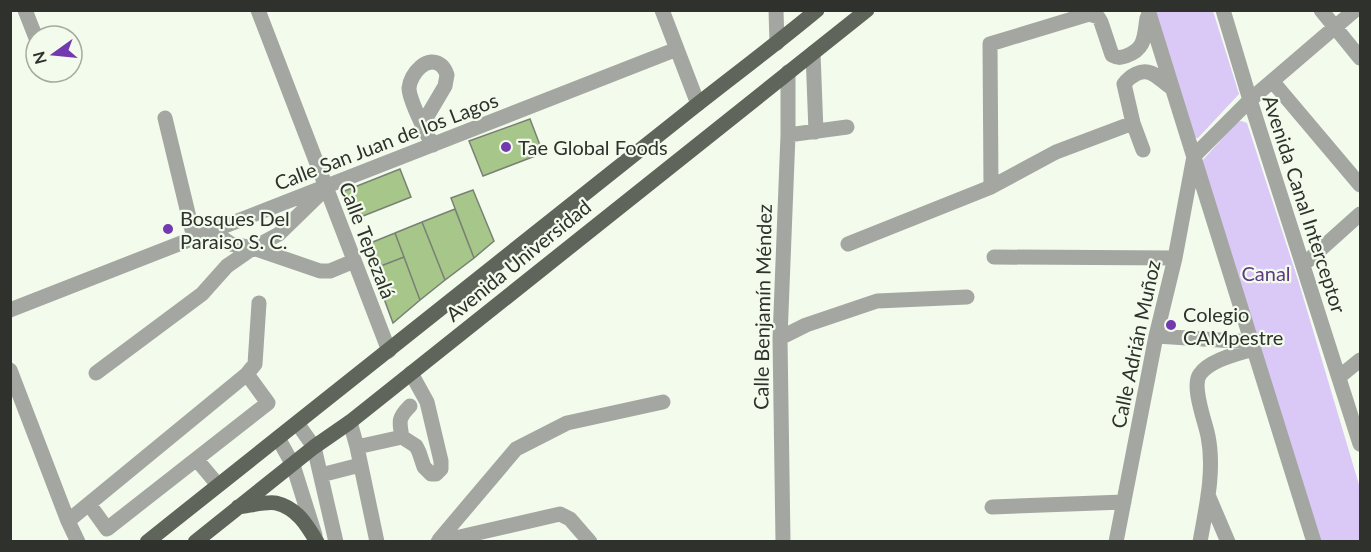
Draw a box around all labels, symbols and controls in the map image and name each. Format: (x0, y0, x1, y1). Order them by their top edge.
north arrow (24, 24, 84, 84)
text: N (28, 50, 50, 66)
street label: Calle San Juan de los Lagos (271, 87, 501, 195)
street label: Avenida Canal Interceptor (1258, 92, 1352, 316)
place label: Tae Global Foods (518, 135, 668, 159)
marker: Tae Global Foods (499, 140, 513, 154)
street label: Calle Tepezalá (335, 178, 401, 302)
street label: Avenida Universidad (441, 194, 595, 326)
street label: Calle Benjamín Méndez (748, 204, 776, 410)
place label: Bosques Del Paraiso S. C. (180, 206, 290, 253)
marker: Bosques Del Paraiso S. C. (161, 222, 175, 236)
street label: Calle Adrián Muñoz (1105, 258, 1165, 430)
park label: Canal (1241, 261, 1291, 285)
place label: Colegio CAMpestre (1183, 302, 1283, 349)
marker: Colegio CAMpestre (1164, 318, 1178, 332)

